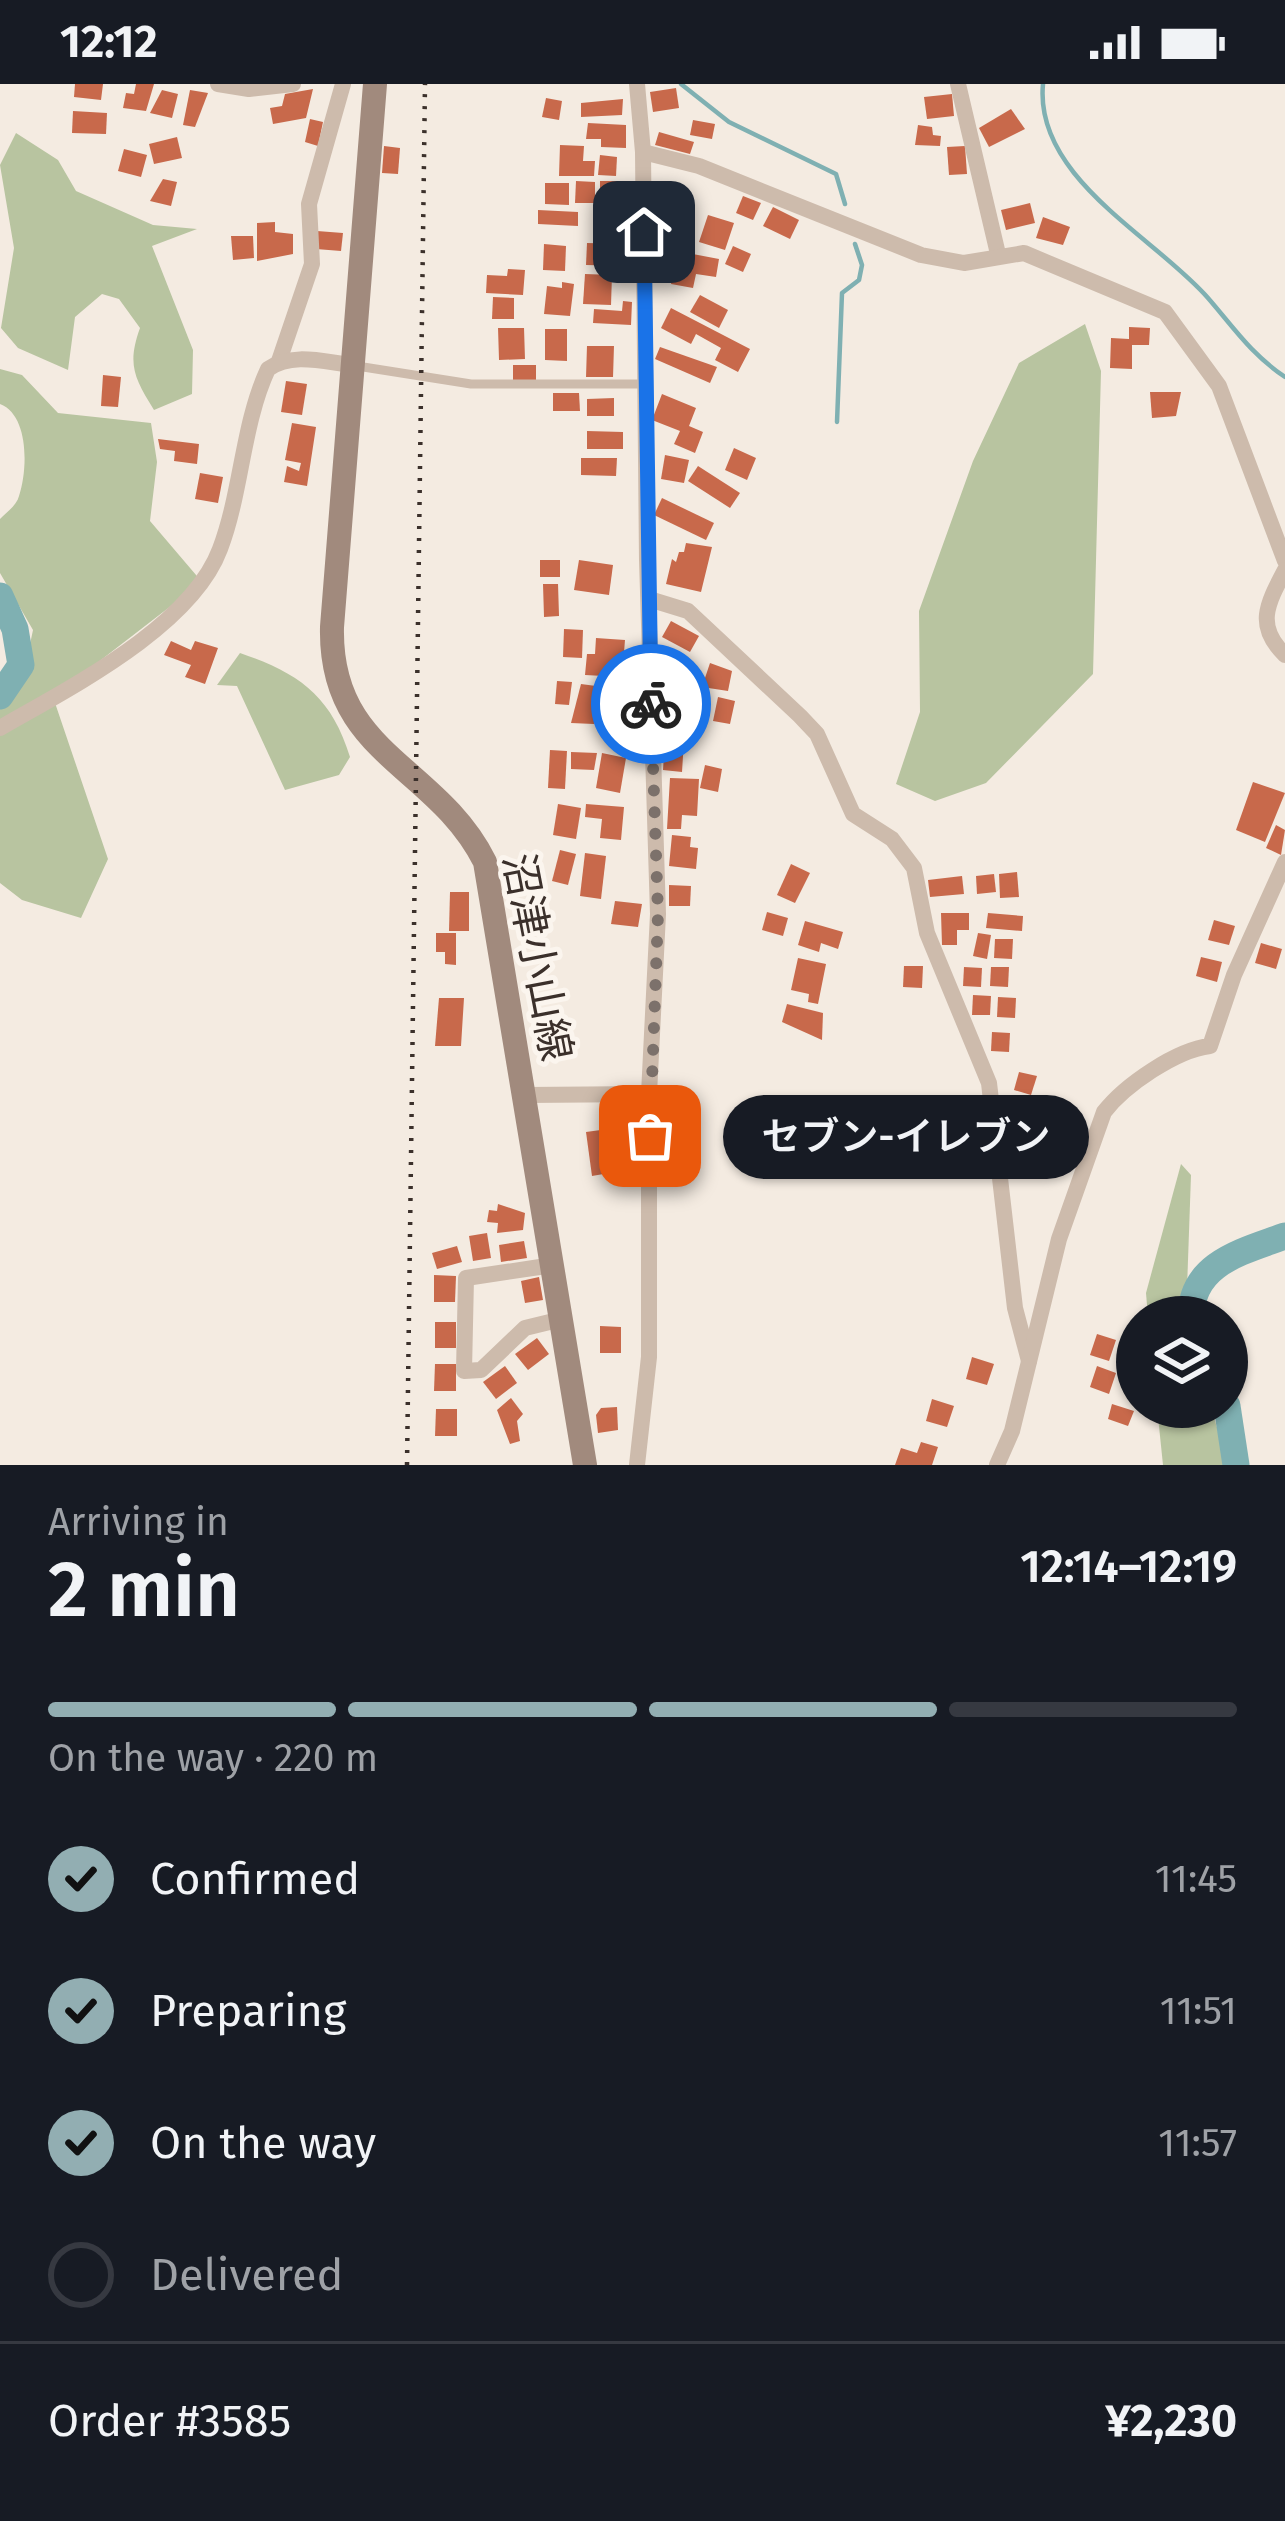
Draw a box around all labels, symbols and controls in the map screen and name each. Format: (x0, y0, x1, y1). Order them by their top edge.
text: 12:12 (60, 15, 158, 69)
pin (593, 181, 695, 283)
icon: home (611, 199, 677, 265)
courier (591, 644, 711, 764)
icon: bike (618, 671, 684, 737)
street label: 沼津小山線 (492, 849, 582, 1065)
pin (599, 1085, 701, 1187)
callout: セブン-イレブン (722, 1094, 1088, 1178)
icon: bag (617, 1103, 683, 1169)
text: セブン-イレブン (762, 1114, 1050, 1160)
map controls (1116, 1296, 1248, 1428)
button: layers (1116, 1296, 1248, 1428)
text: Arriving in (48, 1499, 229, 1545)
text: 12:14–12:19 (1020, 1540, 1237, 1594)
text: 2 min (48, 1543, 240, 1637)
text: On the way · 220 m (48, 1735, 378, 1781)
icon: check (48, 1846, 114, 1912)
text: Confirmed (150, 1852, 360, 1906)
text: 11:45 (1155, 1856, 1237, 1902)
icon: check (48, 1978, 114, 2044)
text: Preparing (150, 1984, 346, 2038)
text: 11:51 (1160, 1988, 1237, 2034)
icon: check (48, 2110, 114, 2176)
text: On the way (150, 2116, 376, 2170)
text: 11:57 (1158, 2120, 1237, 2166)
text: Delivered (150, 2248, 343, 2302)
text: Order #3585 (48, 2394, 291, 2448)
text: ¥2,230 (1105, 2394, 1237, 2448)

